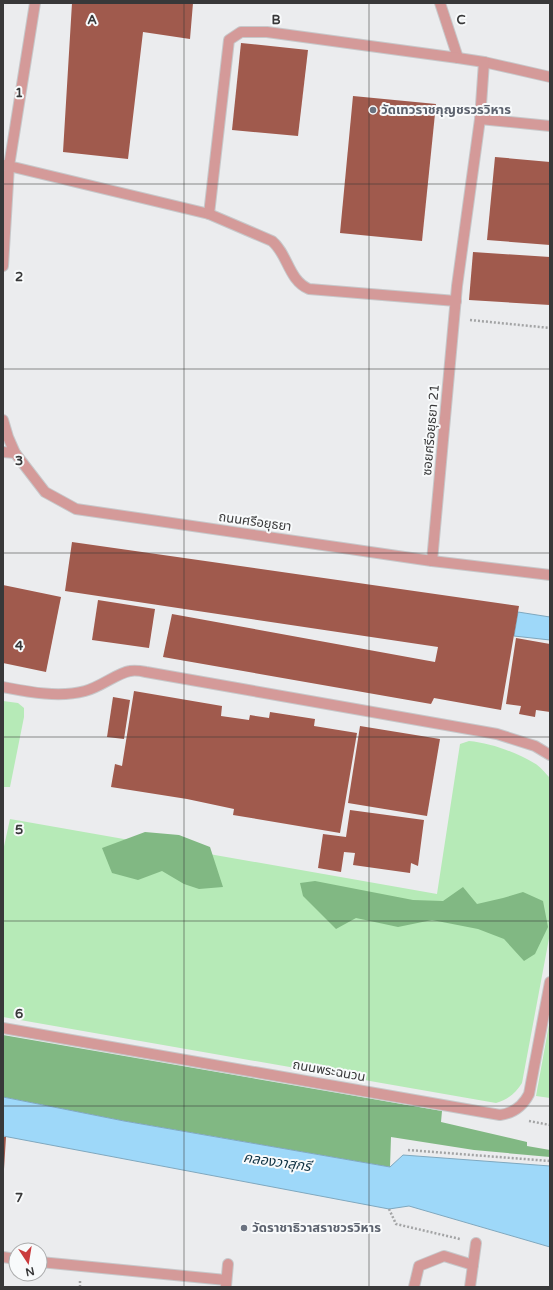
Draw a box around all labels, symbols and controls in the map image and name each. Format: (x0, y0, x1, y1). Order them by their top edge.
text: A (87, 12, 97, 28)
text: B (271, 12, 281, 28)
text: C (456, 12, 466, 28)
text: 1 (15, 85, 23, 101)
place label: วัดเทวราชกุญชรวรวิหาร (381, 102, 511, 118)
marker: วัดเทวราชกุญชรวรวิหาร (368, 105, 378, 115)
text: 2 (15, 269, 23, 285)
street label: ซอยศรีอยุธยา 21 (419, 384, 443, 476)
text: 3 (15, 453, 23, 469)
street label: ถนนศรีอยุธยา (217, 509, 293, 535)
text: 4 (15, 638, 24, 654)
text: 5 (15, 822, 23, 838)
text: 6 (15, 1006, 23, 1022)
street label: ถนนพระฉนวน (291, 1057, 367, 1085)
water label: คลองวาสุกรี (242, 1149, 314, 1176)
text: 7 (15, 1190, 23, 1206)
place label: วัดราชาธิวาสราชวรวิหาร (252, 1220, 381, 1236)
marker: วัดราชาธิวาสราชวรวิหาร (239, 1223, 249, 1233)
north arrow (8, 1242, 48, 1282)
text: N (24, 1264, 36, 1279)

